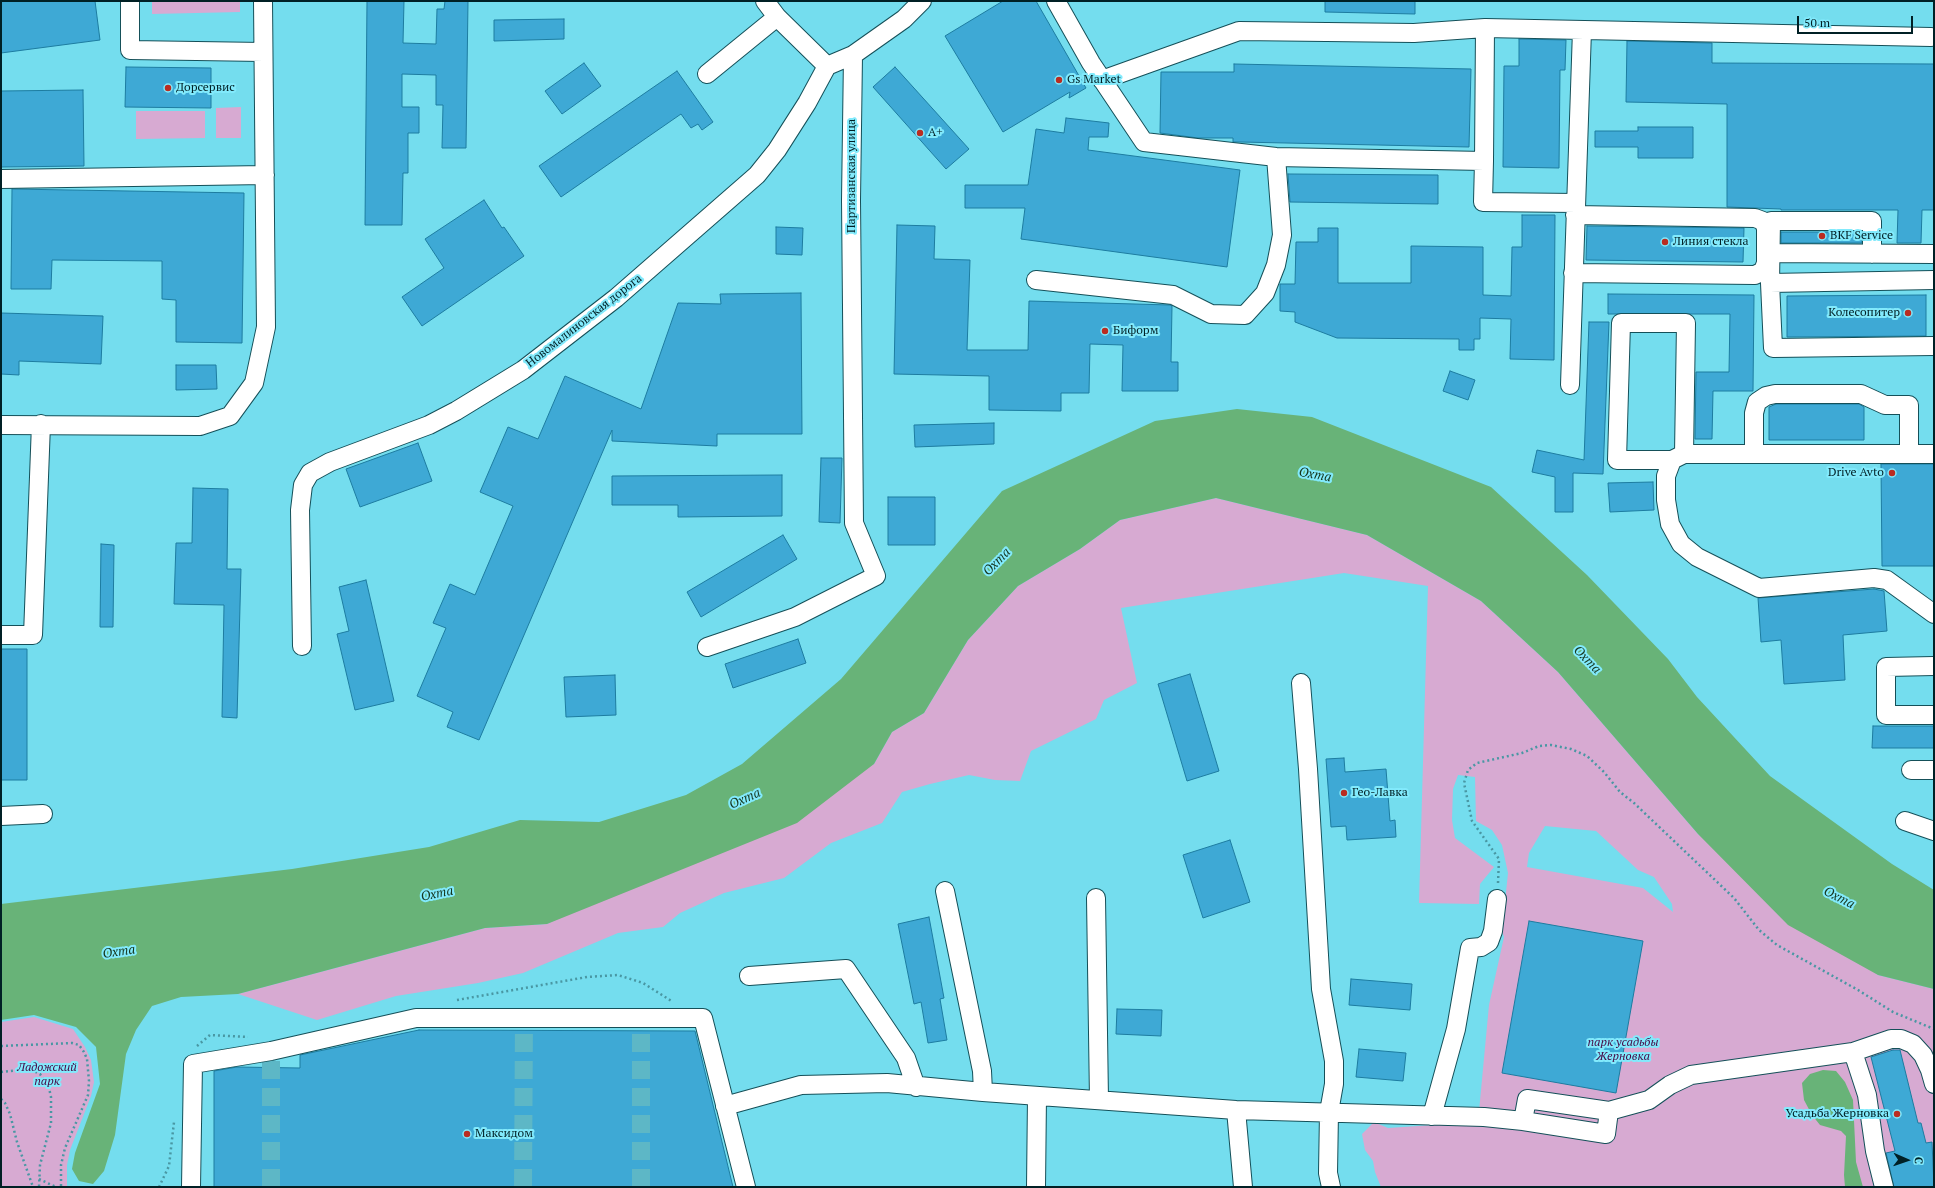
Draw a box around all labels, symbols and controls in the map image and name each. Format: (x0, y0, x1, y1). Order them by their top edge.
scale bar (1799, 8, 1915, 34)
text: 50 m (1804, 15, 1830, 30)
place label: Gs Market (1067, 73, 1121, 87)
marker: Gs Market (1054, 75, 1064, 85)
place label: Дорсервис (176, 81, 235, 95)
marker: Дорсервис (163, 83, 173, 93)
street label: Партизанская улица (845, 119, 859, 233)
place label: А+ (928, 126, 943, 140)
marker: А+ (915, 128, 925, 138)
place label: BKF Service (1830, 229, 1893, 243)
marker: BKF Service (1817, 231, 1827, 241)
place label: Линия стекла (1673, 235, 1749, 249)
marker: Линия стекла (1660, 237, 1670, 247)
street label: Новомалиновская дорога (523, 271, 645, 371)
place label: Колесопитер (1828, 306, 1900, 320)
marker: Колесопитер (1903, 308, 1913, 318)
place label: Биформ (1113, 324, 1158, 338)
marker: Биформ (1100, 326, 1110, 336)
water label: Охта (1298, 464, 1332, 486)
place label: Drive Avto (1828, 466, 1884, 480)
marker: Drive Avto (1887, 468, 1897, 478)
water label: Охта (980, 545, 1014, 579)
water label: Охта (1570, 643, 1604, 677)
water label: Охта (727, 785, 763, 813)
place label: Гео-Лавка (1352, 786, 1408, 800)
marker: Гео-Лавка (1339, 788, 1349, 798)
water label: Охта (419, 883, 455, 905)
water label: Охта (1821, 884, 1857, 912)
water label: Охта (102, 942, 136, 962)
park label: парк усадьбы Жерновка (1587, 1036, 1659, 1064)
park label: Ладожский парк (17, 1061, 77, 1089)
place label: Усадьба Жерновка (1786, 1107, 1889, 1121)
marker: Усадьба Жерновка (1892, 1109, 1902, 1119)
place label: Максидом (475, 1127, 533, 1141)
marker: Максидом (462, 1129, 472, 1139)
north arrow (1887, 1140, 1927, 1180)
text: С (1912, 1157, 1926, 1164)

